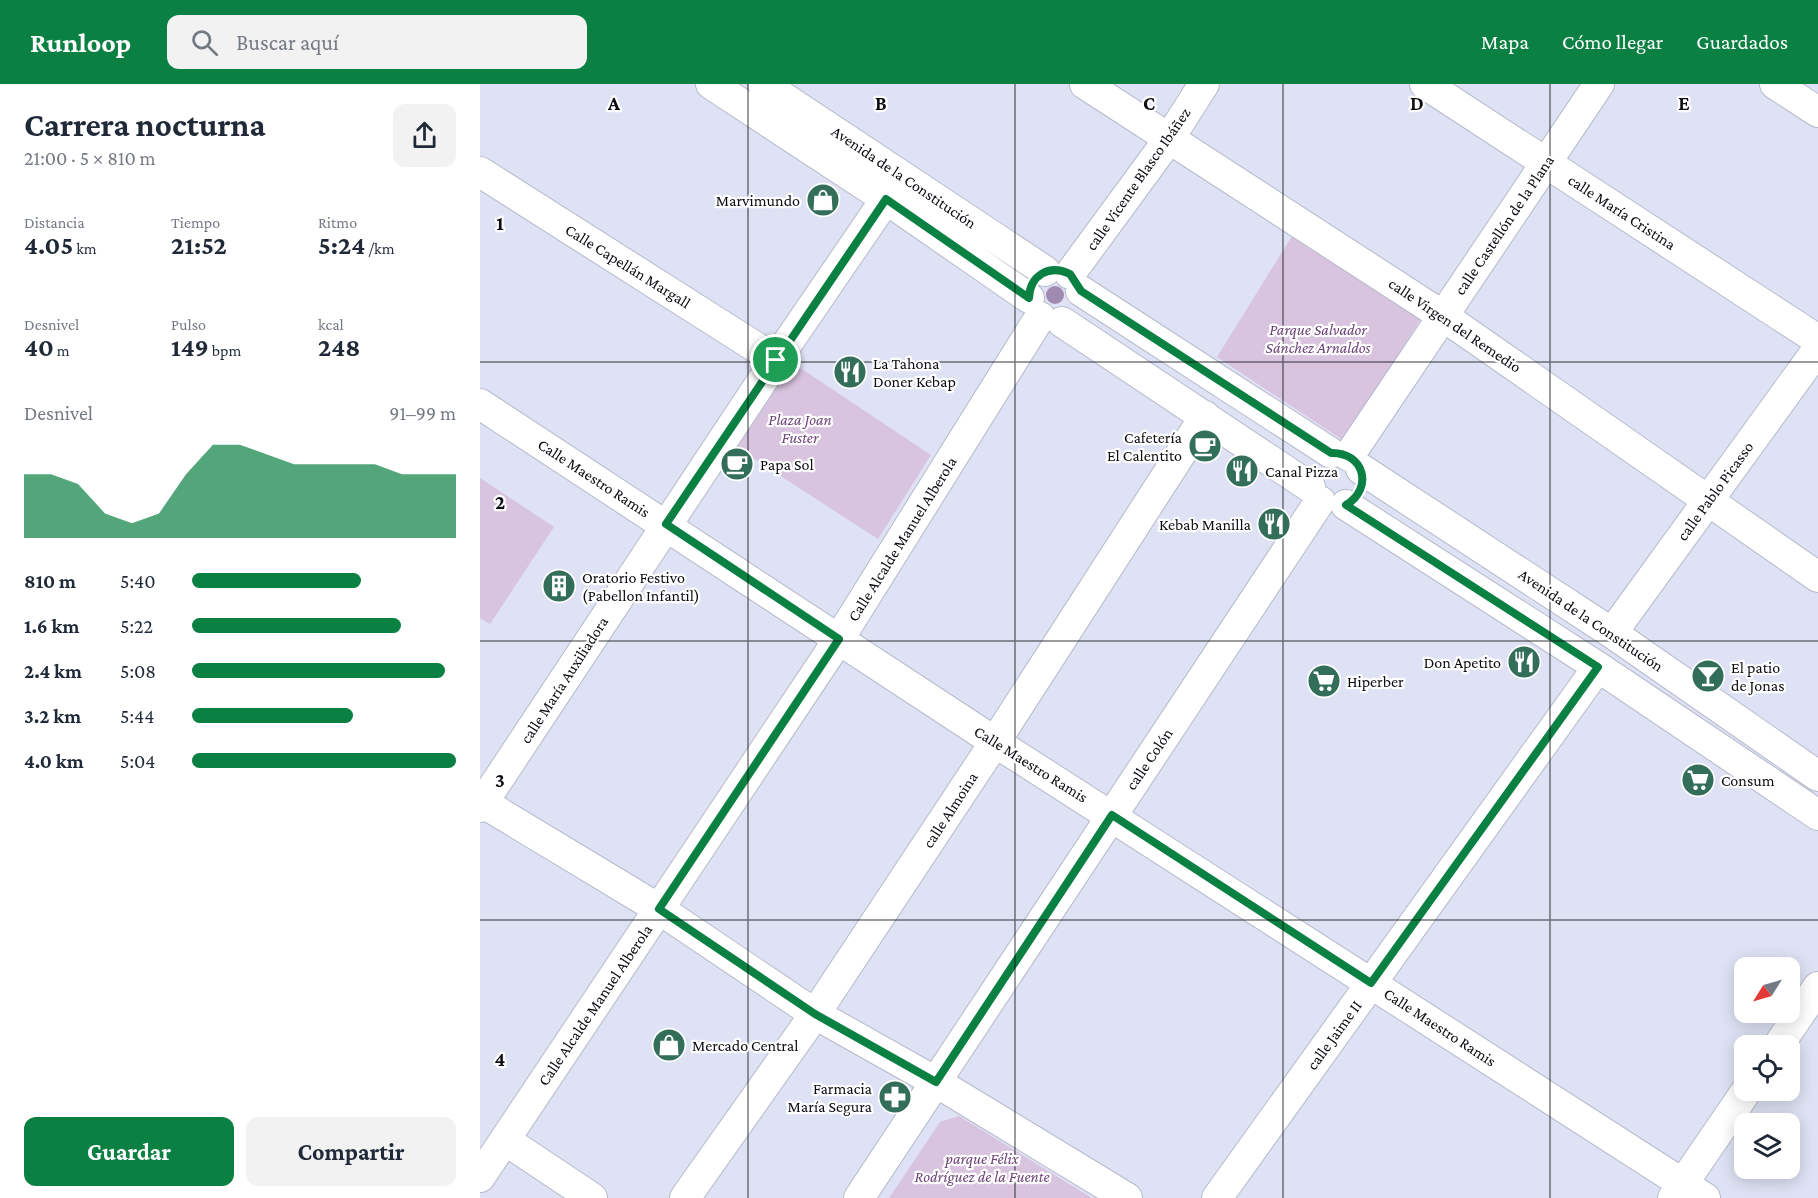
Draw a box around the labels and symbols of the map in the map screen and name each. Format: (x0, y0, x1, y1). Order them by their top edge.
text: A (607, 92, 621, 114)
text: B (875, 92, 887, 114)
text: C (1143, 92, 1155, 114)
text: D (1410, 92, 1424, 114)
text: E (1678, 92, 1690, 114)
street label: calle Vicente Blasco Ibáñez (1082, 104, 1194, 253)
street label: Avenida de la Constitución (829, 122, 980, 232)
street label: calle Castellón de la Plana (1451, 152, 1557, 298)
street label: calle María Cristina (1565, 171, 1679, 253)
shop icon: Marvimundo (805, 182, 841, 218)
place label: Marvimundo (716, 192, 800, 209)
text: 1 (496, 212, 504, 234)
street label: Calle Capellán Margall (562, 221, 694, 312)
street label: calle Virgen del Remedio (1385, 274, 1524, 377)
park label: Parque Salvador Sánchez Arnaldos (1266, 321, 1371, 356)
pin (750, 334, 801, 385)
restaurant icon: La Tahona Doner Kebap (832, 354, 868, 390)
place label: La Tahona Doner Kebap (873, 355, 956, 391)
park label: Plaza Joan Fuster (768, 411, 832, 446)
cafe icon: Cafetería El Calentito (1187, 428, 1223, 464)
place label: Cafetería El Calentito (1107, 429, 1183, 464)
street label: Calle Maestro Ramis (535, 435, 653, 521)
street label: calle Pablo Picasso (1673, 438, 1757, 544)
cafe icon: Papa Sol (719, 446, 755, 482)
street label: Calle Alcalde Manuel Alberola (844, 453, 960, 624)
restaurant icon: Canal Pizza (1224, 453, 1260, 489)
place label: Papa Sol (760, 456, 814, 474)
place label: Canal Pizza (1265, 463, 1339, 480)
text: 2 (495, 491, 505, 513)
restaurant icon: Kebab Manilla (1256, 506, 1292, 542)
place label: Kebab Manilla (1159, 516, 1252, 533)
street label: Avenida de la Constitución (1516, 565, 1667, 675)
building icon: Oratorio Festivo (Pabellon Infantil) (541, 568, 577, 604)
place label: Oratorio Festivo (Pabellon Infantil) (582, 569, 700, 605)
street label: calle María Auxiliadora (517, 613, 612, 746)
restaurant icon: Don Apetito (1506, 644, 1542, 680)
place label: Don Apetito (1424, 654, 1501, 672)
bar icon: El patio de Jonas (1690, 658, 1726, 694)
place label: El patio de Jonas (1731, 659, 1784, 695)
supermarket icon: Hiperber (1306, 663, 1342, 699)
place label: Hiperber (1347, 673, 1404, 691)
street label: Calle Maestro Ramis (971, 722, 1091, 806)
street label: calle Colón (1122, 725, 1176, 793)
supermarket icon: Consum (1680, 762, 1716, 798)
street label: calle Almoina (919, 768, 981, 851)
text: 3 (495, 769, 505, 791)
place label: Consum (1721, 772, 1775, 789)
street label: Calle Alcalde Manuel Alberola (535, 921, 656, 1089)
north arrow (1734, 957, 1800, 1023)
street label: Calle Maestro Ramis (1381, 984, 1499, 1070)
street label: calle Jaime II (1303, 997, 1366, 1074)
shop icon: Mercado Central (651, 1027, 687, 1063)
place label: Mercado Central (692, 1037, 798, 1054)
text: 4 (495, 1048, 506, 1070)
pharmacy icon: Farmacia María Segura (877, 1079, 913, 1115)
place label: Farmacia María Segura (788, 1080, 873, 1116)
park label: parque Félix Rodríguez de la Fuente (915, 1150, 1049, 1186)

